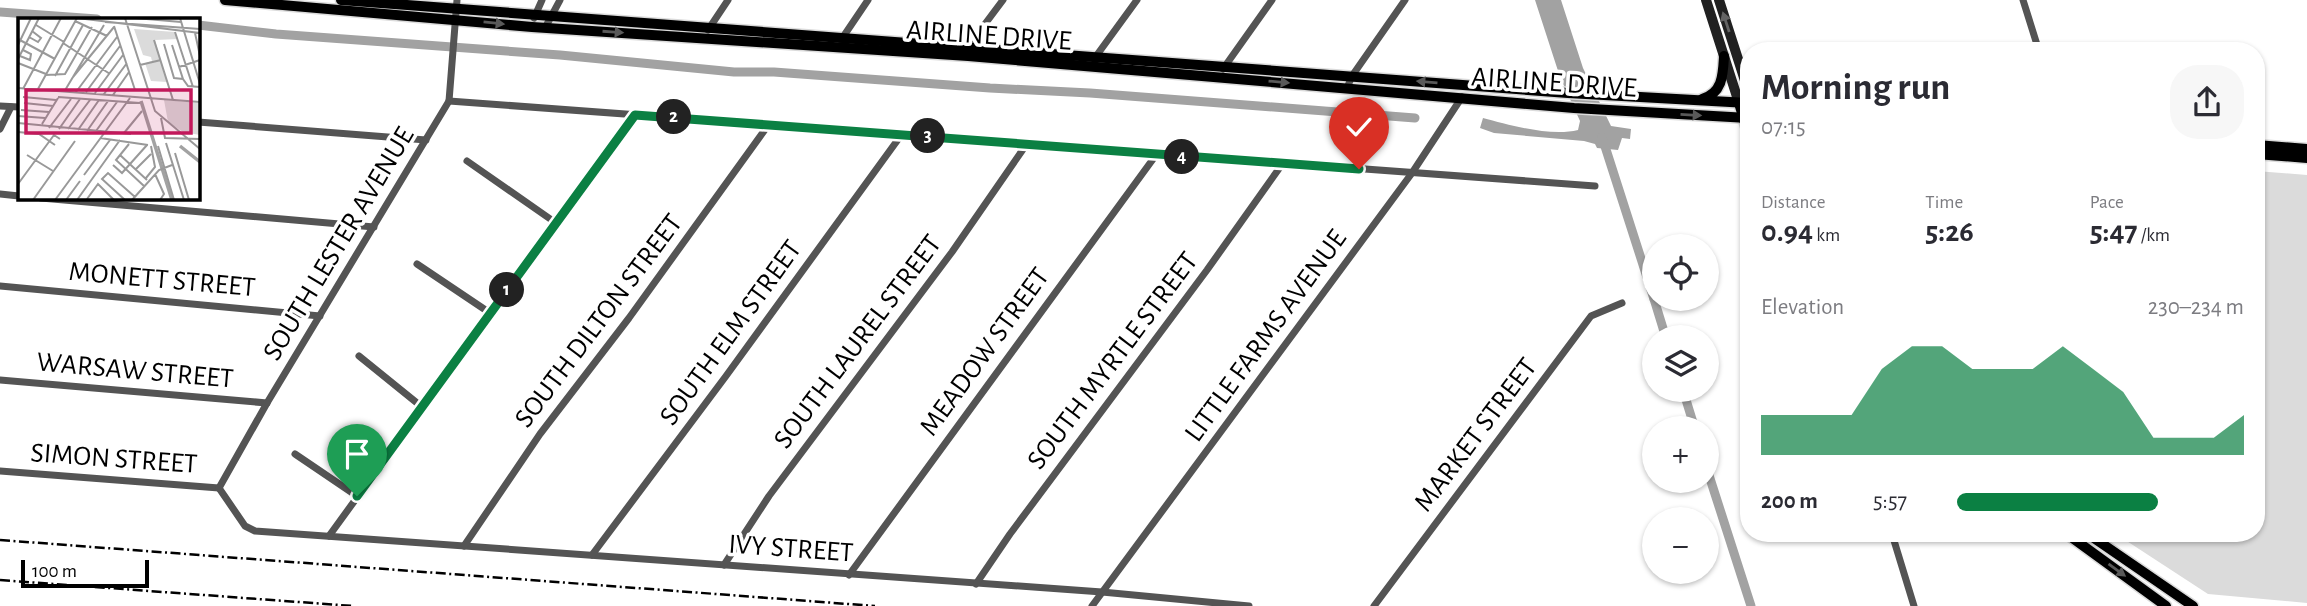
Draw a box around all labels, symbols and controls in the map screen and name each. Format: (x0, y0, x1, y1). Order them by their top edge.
one-way arrow (1721, 11, 1731, 32)
street label: AIRLINE DRIVE (905, 16, 1073, 56)
inset map (18, 18, 200, 200)
one-way arrow (483, 18, 505, 29)
one-way arrow (602, 27, 624, 38)
street label: AIRLINE DRIVE (1470, 63, 1638, 103)
button: share (2170, 65, 2244, 139)
text: Morning run (1761, 69, 1950, 107)
one-way arrow (1416, 76, 1438, 87)
one-way arrow (1268, 77, 1290, 88)
pin (1329, 97, 1389, 169)
pin: 2 (656, 100, 692, 134)
text: 2 (669, 107, 678, 126)
icon: check (1340, 108, 1378, 146)
one-way arrow (1681, 110, 1703, 121)
text: 07:15 (1761, 116, 1806, 139)
pin: 3 (911, 118, 946, 154)
street label: SOUTH LESTER AVENUE (258, 123, 420, 365)
text: 3 (923, 126, 932, 145)
pin: 4 (1164, 140, 1200, 174)
text: 4 (1177, 147, 1186, 166)
text: Distance (1761, 193, 1825, 212)
text: Time (1925, 193, 1963, 212)
text: Pace (2090, 193, 2124, 212)
street label: SOUTH DILTON STREET (510, 209, 688, 433)
text: 0.94 (1761, 217, 1813, 247)
text: 5:26 (1925, 217, 1974, 247)
text: 5:47 (2090, 217, 2138, 247)
street label: LITTLE FARMS AVENUE (1180, 225, 1352, 447)
text: km (1813, 226, 1840, 245)
text: /km (2138, 226, 2170, 245)
street label: SOUTH LAUREL STREET (769, 230, 947, 454)
map controls (1642, 234, 1719, 584)
button: locate (1642, 234, 1719, 311)
street label: SOUTH ELM STREET (655, 235, 807, 430)
street label: SOUTH MYRTLE STREET (1022, 247, 1204, 475)
street label: MONETT STREET (67, 258, 257, 302)
street label: MEADOW STREET (915, 263, 1055, 441)
pin: 1 (490, 272, 524, 308)
text: 1 (503, 280, 510, 299)
text: Elevation (1761, 296, 1844, 319)
text: 230–234 m (2148, 296, 2244, 319)
button: layers (1642, 325, 1719, 402)
street label: WARSAW STREET (36, 348, 235, 394)
street label: MARKET STREET (1410, 353, 1543, 517)
button: + (1642, 416, 1719, 493)
pin (327, 424, 387, 496)
icon: arrive (338, 435, 376, 473)
street label: SIMON STREET (30, 439, 199, 479)
text: 200 m (1761, 490, 1818, 513)
text: 5:57 (1873, 490, 1907, 513)
button: − (1642, 507, 1719, 584)
street label: IVY STREET (728, 531, 855, 567)
scale bar (21, 557, 149, 589)
text: 100 m (32, 562, 77, 581)
one-way arrow (2107, 563, 2126, 577)

